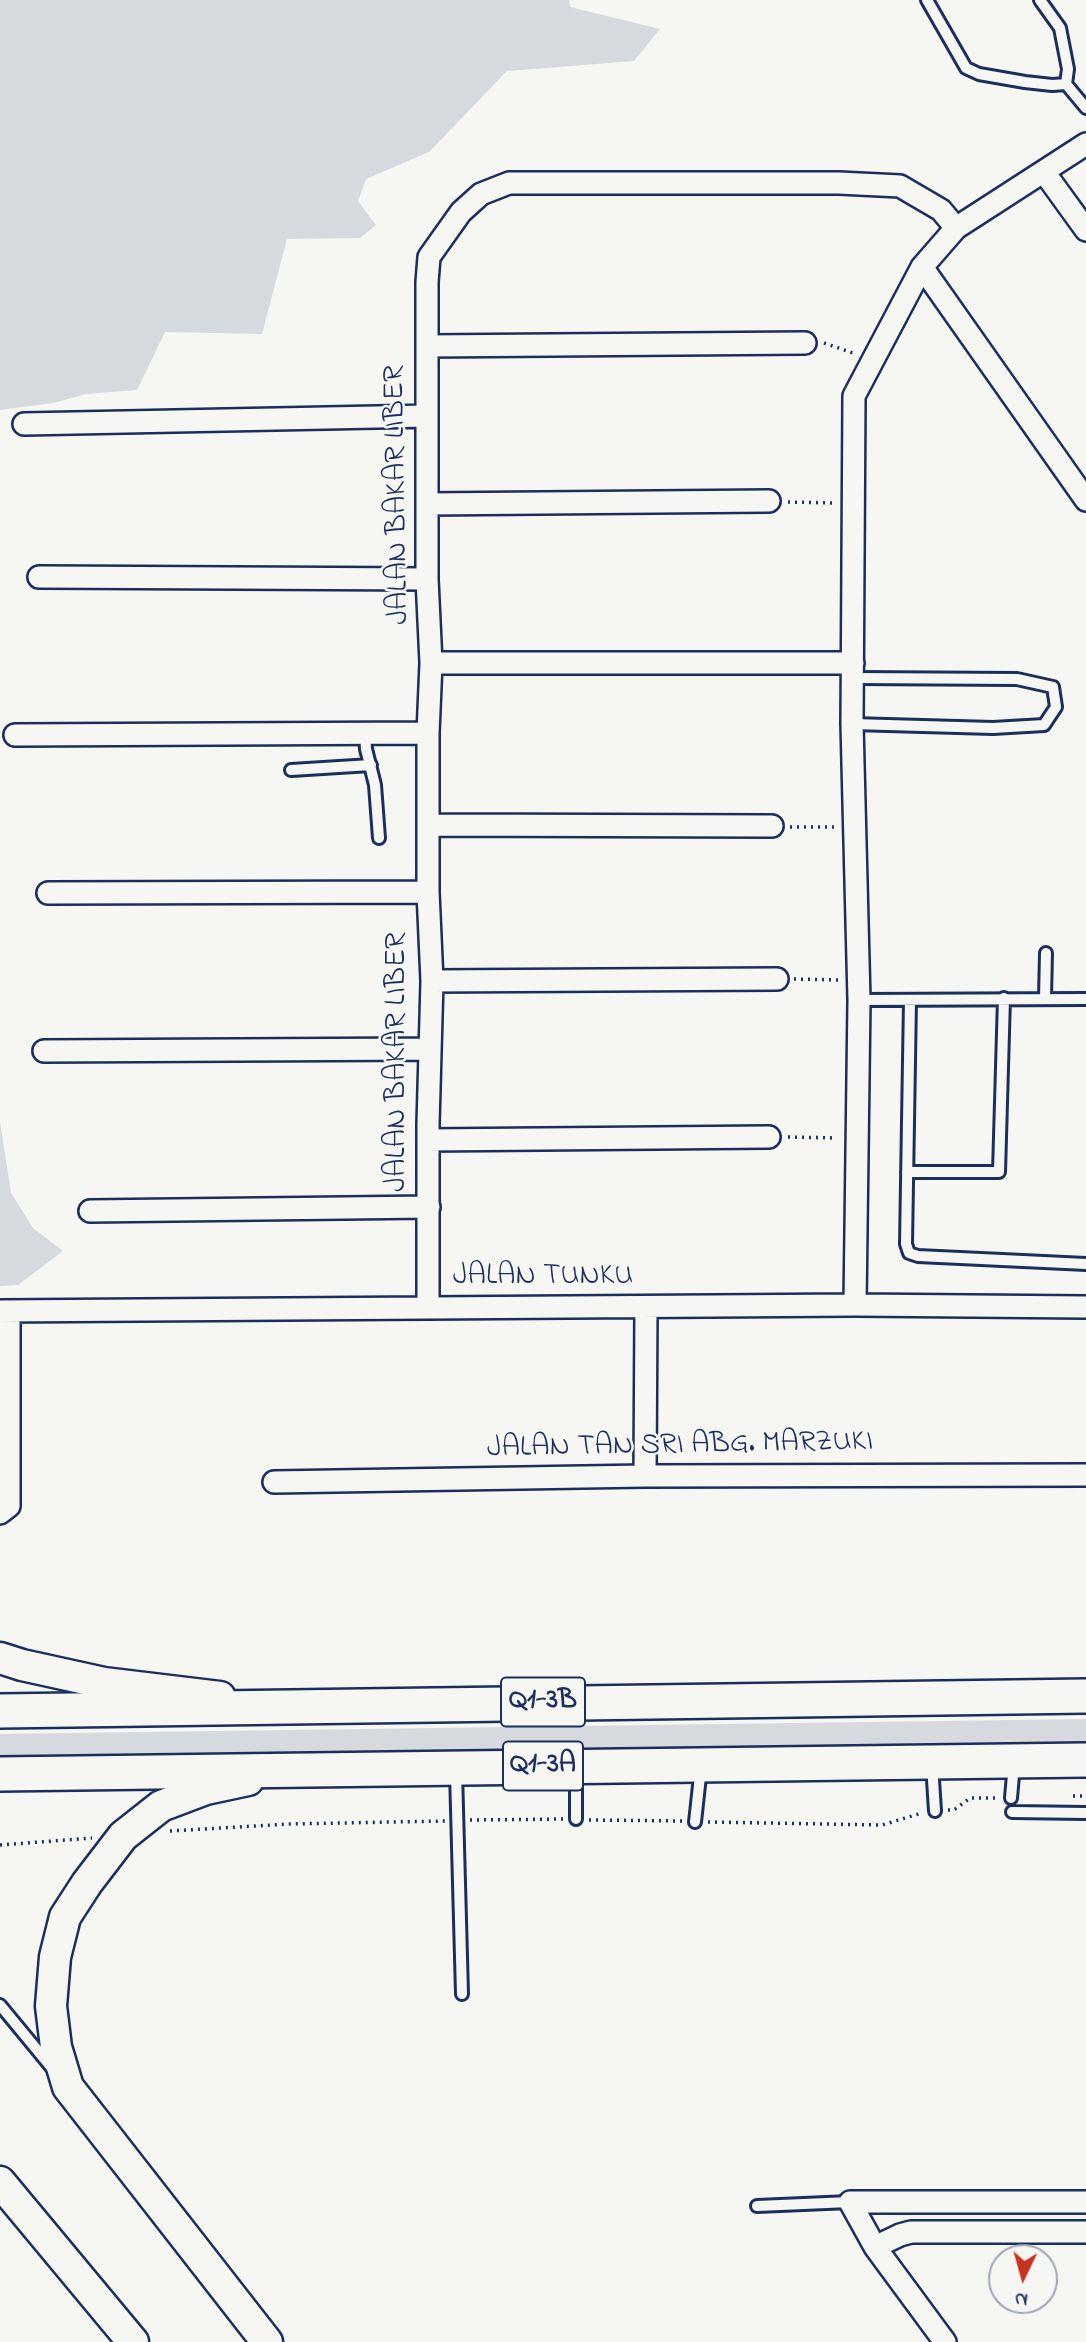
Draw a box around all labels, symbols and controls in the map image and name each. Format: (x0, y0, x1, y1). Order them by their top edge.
street label: JALAN BAKAR LIBER (379, 365, 419, 625)
street label: JALAN BAKAR LIBER (381, 932, 417, 1192)
street label: JALAN TUNKU (453, 1260, 633, 1296)
street label: JALAN TAN SRI ABG. MARZUKI (487, 1426, 873, 1468)
road number: Q1-3B (501, 1678, 585, 1726)
road number: Q1-3A (503, 1742, 583, 1790)
north arrow (988, 2244, 1058, 2314)
text: N (1014, 2284, 1029, 2312)

